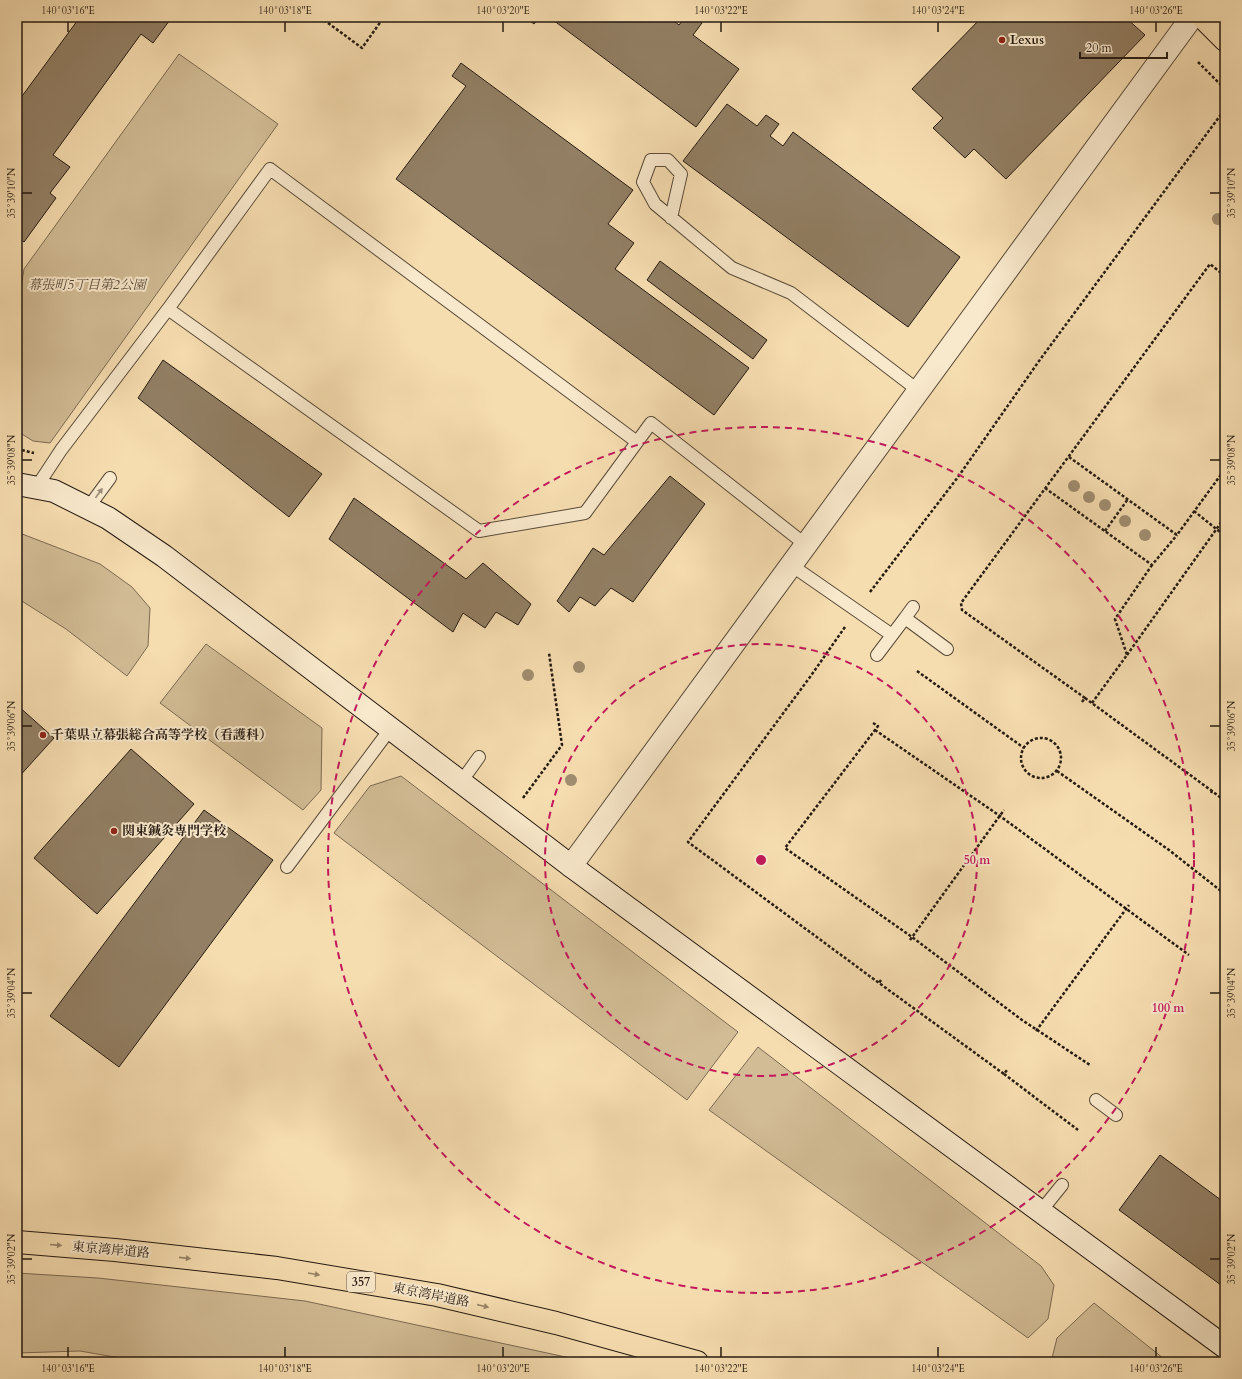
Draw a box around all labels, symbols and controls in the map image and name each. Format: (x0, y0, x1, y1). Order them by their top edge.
text: 140°03'16"E (41, 4, 95, 18)
text: 140°03'18"E (258, 4, 312, 18)
text: 140°03'20"E (476, 4, 530, 18)
text: 140°03'22"E (694, 4, 748, 18)
text: 140°03'24"E (911, 4, 965, 18)
text: 140°03'26"E (1129, 4, 1183, 18)
place label: Lexus (1010, 31, 1044, 49)
scale bar (1080, 34, 1167, 60)
marker: Lexus (997, 35, 1007, 45)
text: 20 m (1086, 40, 1113, 56)
text: 35°39'10"N (5, 167, 19, 218)
text: 35°39'10"N (1225, 167, 1239, 218)
park label: 幕張町5丁目第2公園 (28, 276, 148, 294)
text: 35°39'08"N (5, 434, 19, 485)
text: 35°39'08"N (1225, 434, 1239, 485)
one-way arrow (95, 488, 103, 498)
text: 35°39'06"N (5, 700, 19, 751)
text: 35°39'06"N (1225, 700, 1239, 751)
place label: 千葉県立幕張総合高等学校（看護科） (51, 726, 272, 744)
marker: 千葉県立幕張総合高等学校（看護科） (38, 730, 48, 740)
place label: 関東鍼灸専門学校 (122, 822, 227, 840)
marker: 関東鍼灸専門学校 (109, 826, 119, 836)
text: 50 m (964, 852, 991, 868)
centre of rings (754, 853, 768, 867)
text: 35°39'04"N (5, 967, 19, 1018)
text: 35°39'04"N (1225, 967, 1239, 1018)
text: 100 m (1152, 1000, 1185, 1016)
text: 35°39'02"N (5, 1233, 19, 1284)
text: 35°39'02"N (1225, 1233, 1239, 1284)
street label: 東京湾岸道路 (71, 1238, 151, 1262)
one-way arrow (50, 1241, 62, 1248)
one-way arrow (179, 1254, 191, 1261)
one-way arrow (308, 1271, 320, 1277)
road number: 357 (347, 1272, 375, 1292)
street label: 東京湾岸道路 (391, 1279, 471, 1311)
one-way arrow (477, 1303, 489, 1309)
text: 140°03'16"E (41, 1362, 95, 1376)
text: 140°03'18"E (258, 1362, 312, 1376)
text: 140°03'20"E (476, 1362, 530, 1376)
text: 140°03'22"E (694, 1362, 748, 1376)
text: 140°03'24"E (911, 1362, 965, 1376)
text: 140°03'26"E (1129, 1362, 1183, 1376)

